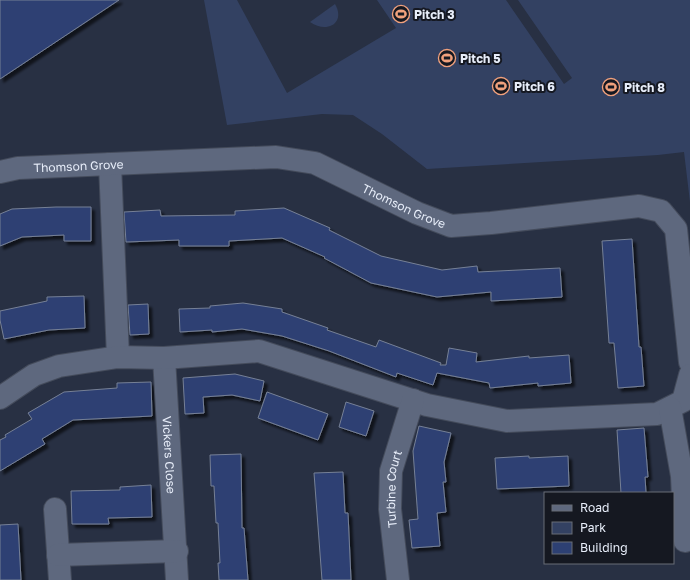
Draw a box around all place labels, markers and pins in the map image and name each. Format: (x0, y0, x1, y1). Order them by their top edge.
sports icon: Pitch 3 (391, 4, 411, 24)
place label: Pitch 3 (414, 7, 455, 22)
sports icon: Pitch 5 (437, 48, 457, 68)
place label: Pitch 5 (460, 51, 501, 66)
sports icon: Pitch 6 (491, 76, 511, 96)
sports icon: Pitch 8 (601, 77, 621, 97)
place label: Pitch 6 (514, 79, 555, 94)
place label: Pitch 8 (624, 80, 665, 95)

